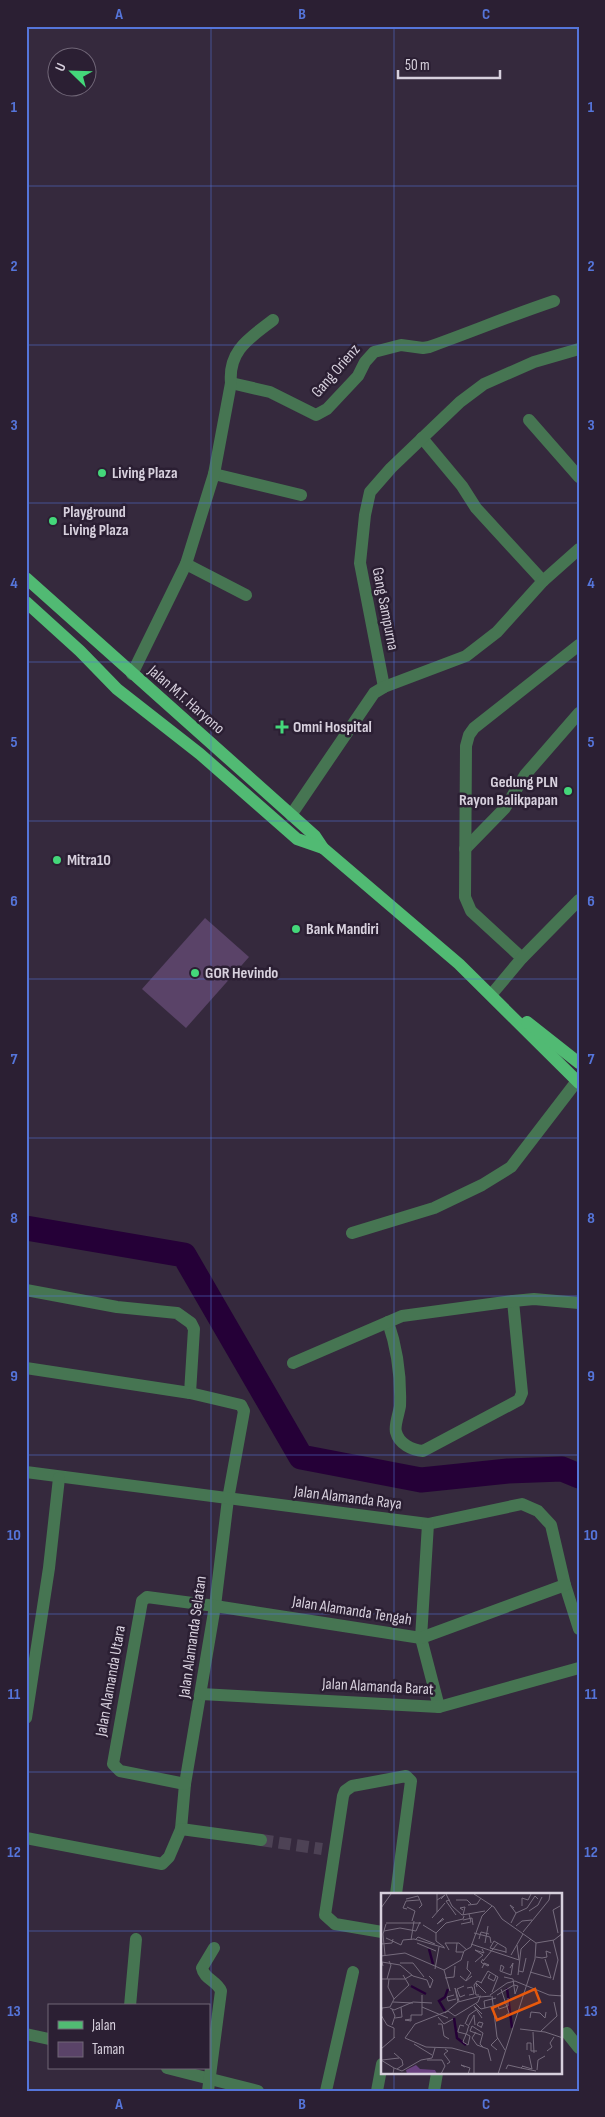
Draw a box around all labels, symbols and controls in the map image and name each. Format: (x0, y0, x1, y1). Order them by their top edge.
text: A (114, 5, 123, 24)
text: B (298, 5, 306, 24)
text: C (482, 5, 490, 24)
north arrow (48, 48, 98, 98)
scale bar (398, 48, 500, 80)
text: 50 m (405, 56, 430, 75)
text: U (51, 60, 70, 74)
text: 1 (11, 98, 18, 117)
text: 1 (588, 98, 595, 117)
text: 2 (10, 257, 18, 276)
text: 2 (587, 257, 595, 276)
street label: Gang Orienz (308, 340, 364, 402)
text: 3 (10, 416, 18, 435)
text: 3 (587, 416, 595, 435)
place label: Living Plaza (112, 464, 178, 483)
marker: Living Plaza (96, 467, 108, 479)
place label: Playground Living Plaza (63, 503, 129, 540)
marker: Playground Living Plaza (47, 515, 59, 527)
street label: Gang Sampurna (368, 566, 402, 652)
text: 4 (10, 574, 18, 593)
text: 4 (587, 574, 595, 593)
street label: Jalan M.T. Haryono (143, 661, 228, 738)
place label: Omni Hospital (293, 718, 372, 737)
marker: Omni Hospital (275, 720, 289, 734)
text: 5 (10, 733, 18, 752)
text: 5 (587, 733, 595, 752)
place label: Gedung PLN Rayon Balikpapan (459, 773, 558, 810)
marker: Gedung PLN Rayon Balikpapan (562, 785, 574, 797)
place label: Mitra10 (67, 851, 111, 870)
marker: Mitra10 (51, 854, 63, 866)
text: 6 (10, 892, 18, 911)
text: 6 (587, 892, 595, 911)
place label: Bank Mandiri (306, 920, 379, 939)
marker: Bank Mandiri (290, 923, 302, 935)
place label: GOR Hevindo (205, 964, 278, 983)
marker: GOR Hevindo (189, 967, 201, 979)
text: 7 (11, 1050, 18, 1069)
text: 7 (588, 1050, 595, 1069)
text: 8 (10, 1209, 18, 1228)
text: 8 (587, 1209, 595, 1228)
text: 9 (10, 1367, 18, 1386)
text: 9 (587, 1367, 595, 1386)
street label: Jalan Alamanda Raya (292, 1482, 403, 1514)
text: 10 (7, 1526, 21, 1545)
text: 10 (584, 1526, 598, 1545)
street label: Jalan Alamanda Selatan (175, 1575, 211, 1700)
street label: Jalan Alamanda Tengah (290, 1592, 413, 1630)
street label: Jalan Alamanda Utara (92, 1624, 130, 1739)
street label: Jalan Alamanda Barat (321, 1675, 434, 1699)
text: 11 (8, 1685, 21, 1704)
text: 11 (585, 1685, 598, 1704)
text: 12 (7, 1843, 21, 1862)
text: 12 (584, 1843, 598, 1862)
inset map (381, 1893, 562, 2074)
text: 13 (7, 2002, 21, 2021)
text: 13 (584, 2002, 598, 2021)
legend (48, 2004, 210, 2070)
text: Jalan (91, 2016, 116, 2035)
text: Taman (92, 2040, 125, 2059)
text: A (114, 2095, 123, 2114)
text: B (298, 2095, 306, 2114)
text: C (482, 2095, 490, 2114)

